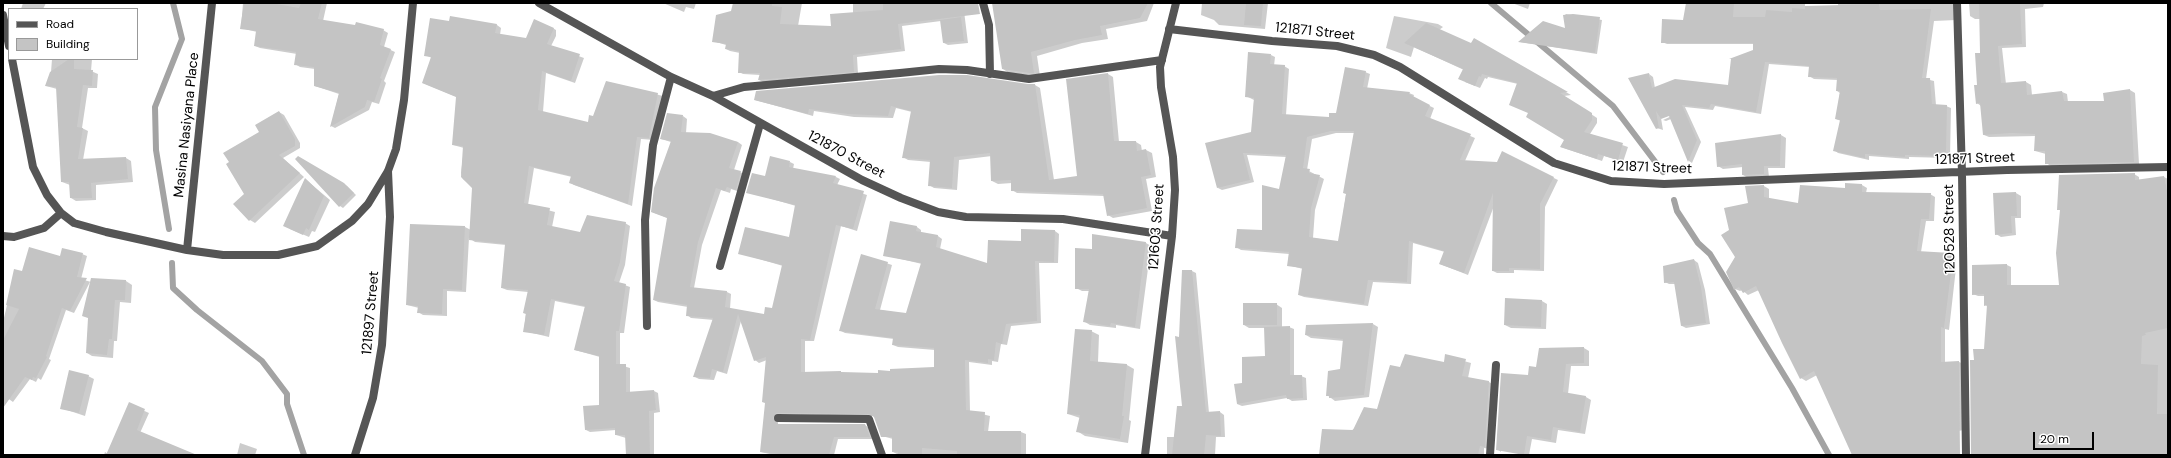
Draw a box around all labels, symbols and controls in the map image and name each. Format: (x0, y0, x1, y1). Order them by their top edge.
legend (8, 8, 138, 60)
text: Road (46, 16, 74, 32)
street label: 121871 Street (1274, 19, 1356, 45)
text: Building (46, 36, 90, 52)
street label: Masina Nasiyana Place (171, 52, 203, 198)
street label: 121870 Street (804, 128, 888, 182)
street label: 121871 Street (1935, 149, 2015, 169)
street label: 121871 Street (1612, 158, 1692, 178)
street label: 121603 Street (1146, 183, 1168, 271)
street label: 120528 Street (1941, 184, 1959, 274)
street label: 121897 Street (359, 270, 383, 356)
scale bar (2035, 424, 2096, 450)
text: 20 m (2040, 431, 2069, 447)

